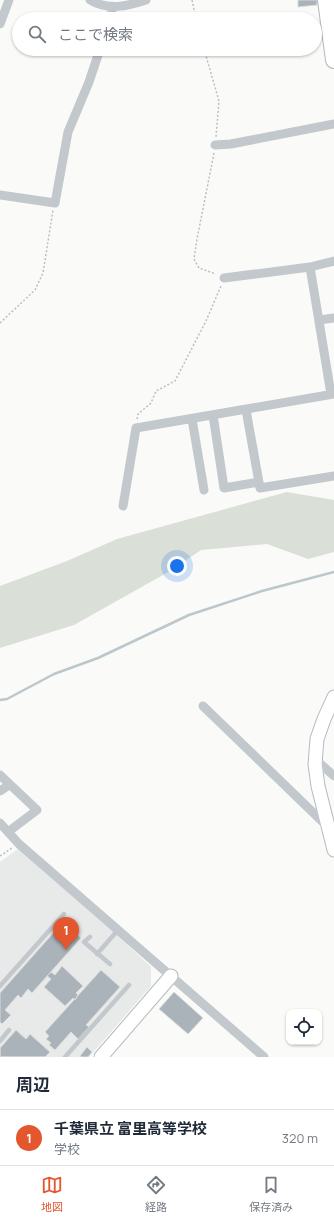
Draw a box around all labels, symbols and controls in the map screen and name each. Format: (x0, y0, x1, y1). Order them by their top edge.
search box (12, 12, 322, 56)
icon: search (26, 23, 48, 45)
text: ここで検索 (58, 24, 133, 45)
your location (167, 556, 187, 576)
pin: 1 (53, 917, 79, 950)
map controls (286, 1009, 322, 1045)
button: locate (286, 1009, 322, 1045)
text: 周辺 (16, 1073, 50, 1096)
text: 千葉県立 富里高等学校 (54, 1118, 207, 1139)
text: 1 (26, 1129, 32, 1147)
text: 320 m (282, 1129, 318, 1147)
text: 学校 (54, 1140, 80, 1158)
tab: 地図 (41, 1174, 63, 1214)
tab: 経路 (145, 1174, 167, 1214)
tab: 保存済み (249, 1174, 293, 1214)

